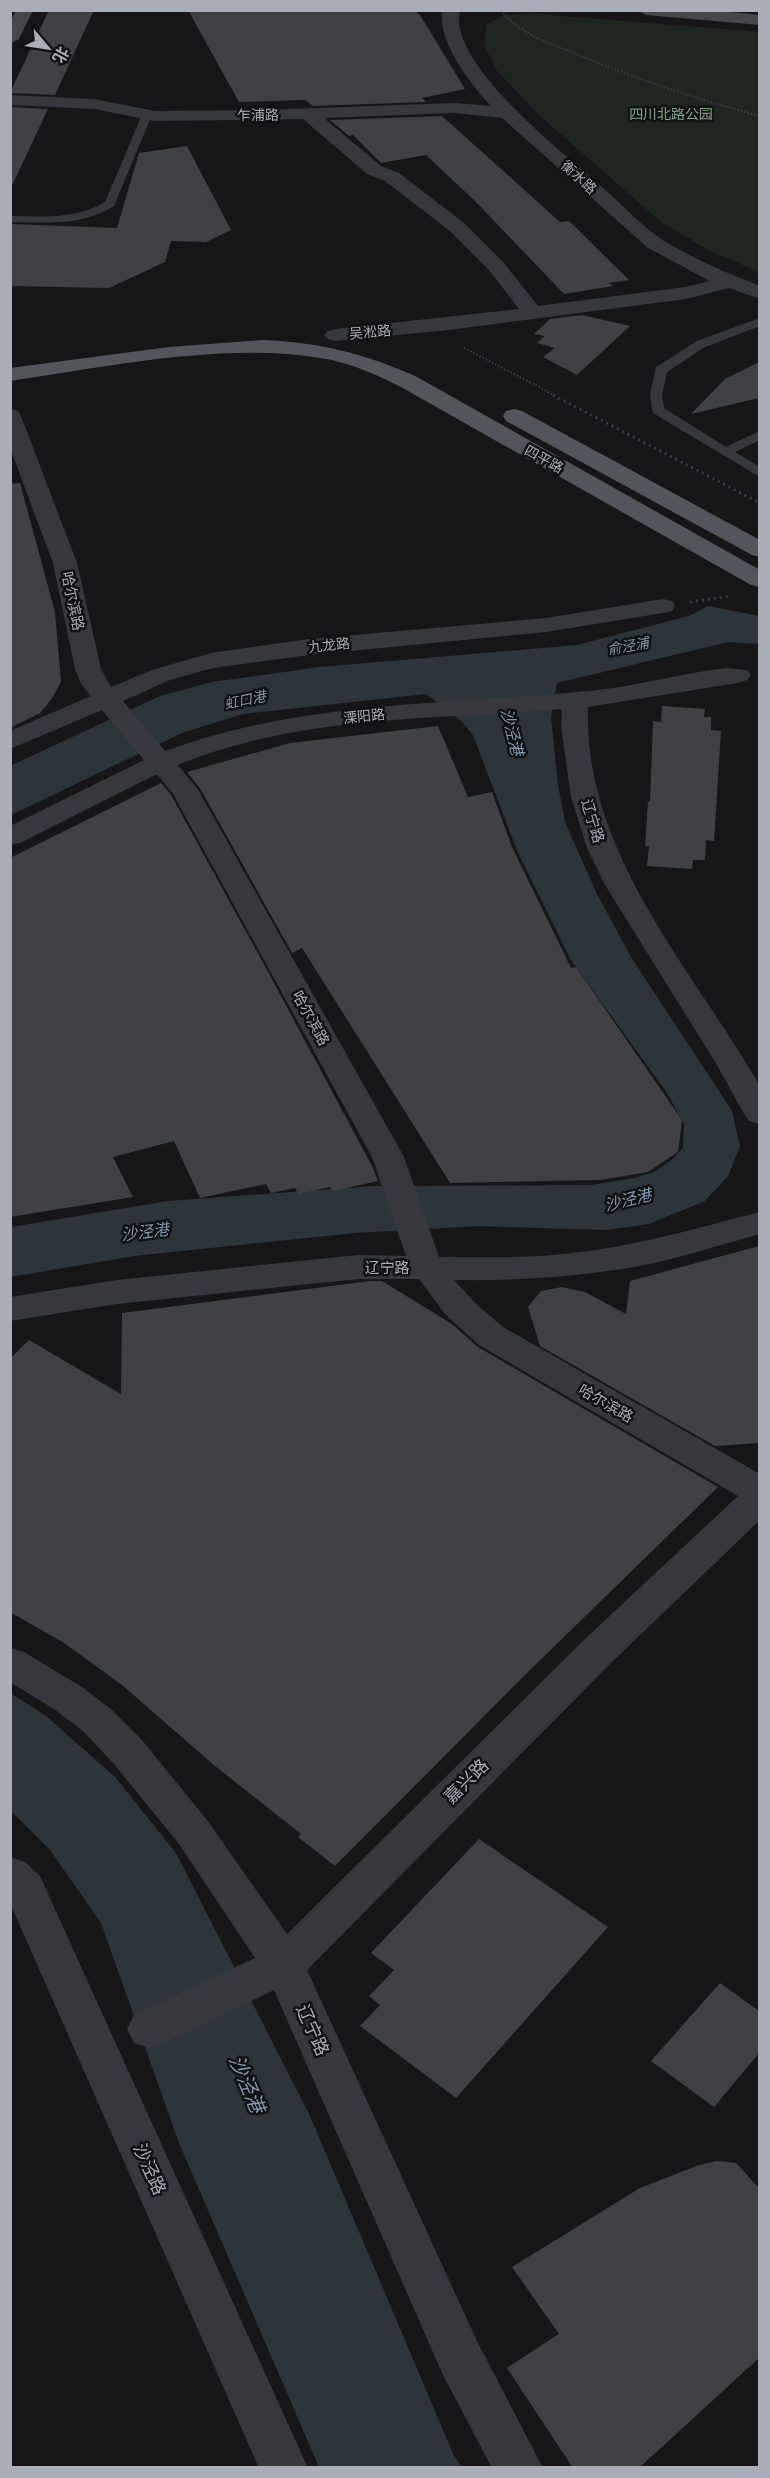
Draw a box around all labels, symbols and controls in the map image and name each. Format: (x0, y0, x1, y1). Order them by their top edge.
north arrow (18, 18, 78, 78)
text: 北 (47, 42, 75, 68)
park label: 四川北路公园 (629, 104, 713, 124)
street label: 乍浦路 (237, 105, 279, 125)
street label: 衡水路 (557, 156, 601, 198)
street label: 吴淞路 (348, 320, 392, 344)
street label: 四平路 (521, 440, 567, 478)
street label: 哈尔滨路 (56, 569, 90, 633)
water label: 俞泾浦 (606, 632, 652, 659)
street label: 九龙路 (307, 633, 351, 657)
water label: 虹口港 (222, 685, 270, 714)
street label: 溧阳路 (342, 704, 386, 728)
water label: 沙泾港 (495, 706, 529, 760)
street label: 辽宁路 (576, 796, 610, 846)
street label: 哈尔滨路 (287, 987, 335, 1049)
water label: 沙泾港 (602, 1183, 656, 1217)
water label: 沙泾港 (120, 1217, 172, 1246)
street label: 辽宁路 (364, 1257, 410, 1278)
street label: 哈尔滨路 (575, 1379, 637, 1427)
street label: 嘉兴路 (438, 1753, 494, 1809)
street label: 辽宁路 (291, 2000, 335, 2060)
water label: 沙泾港 (222, 2051, 273, 2120)
street label: 沙泾路 (128, 2139, 172, 2199)

